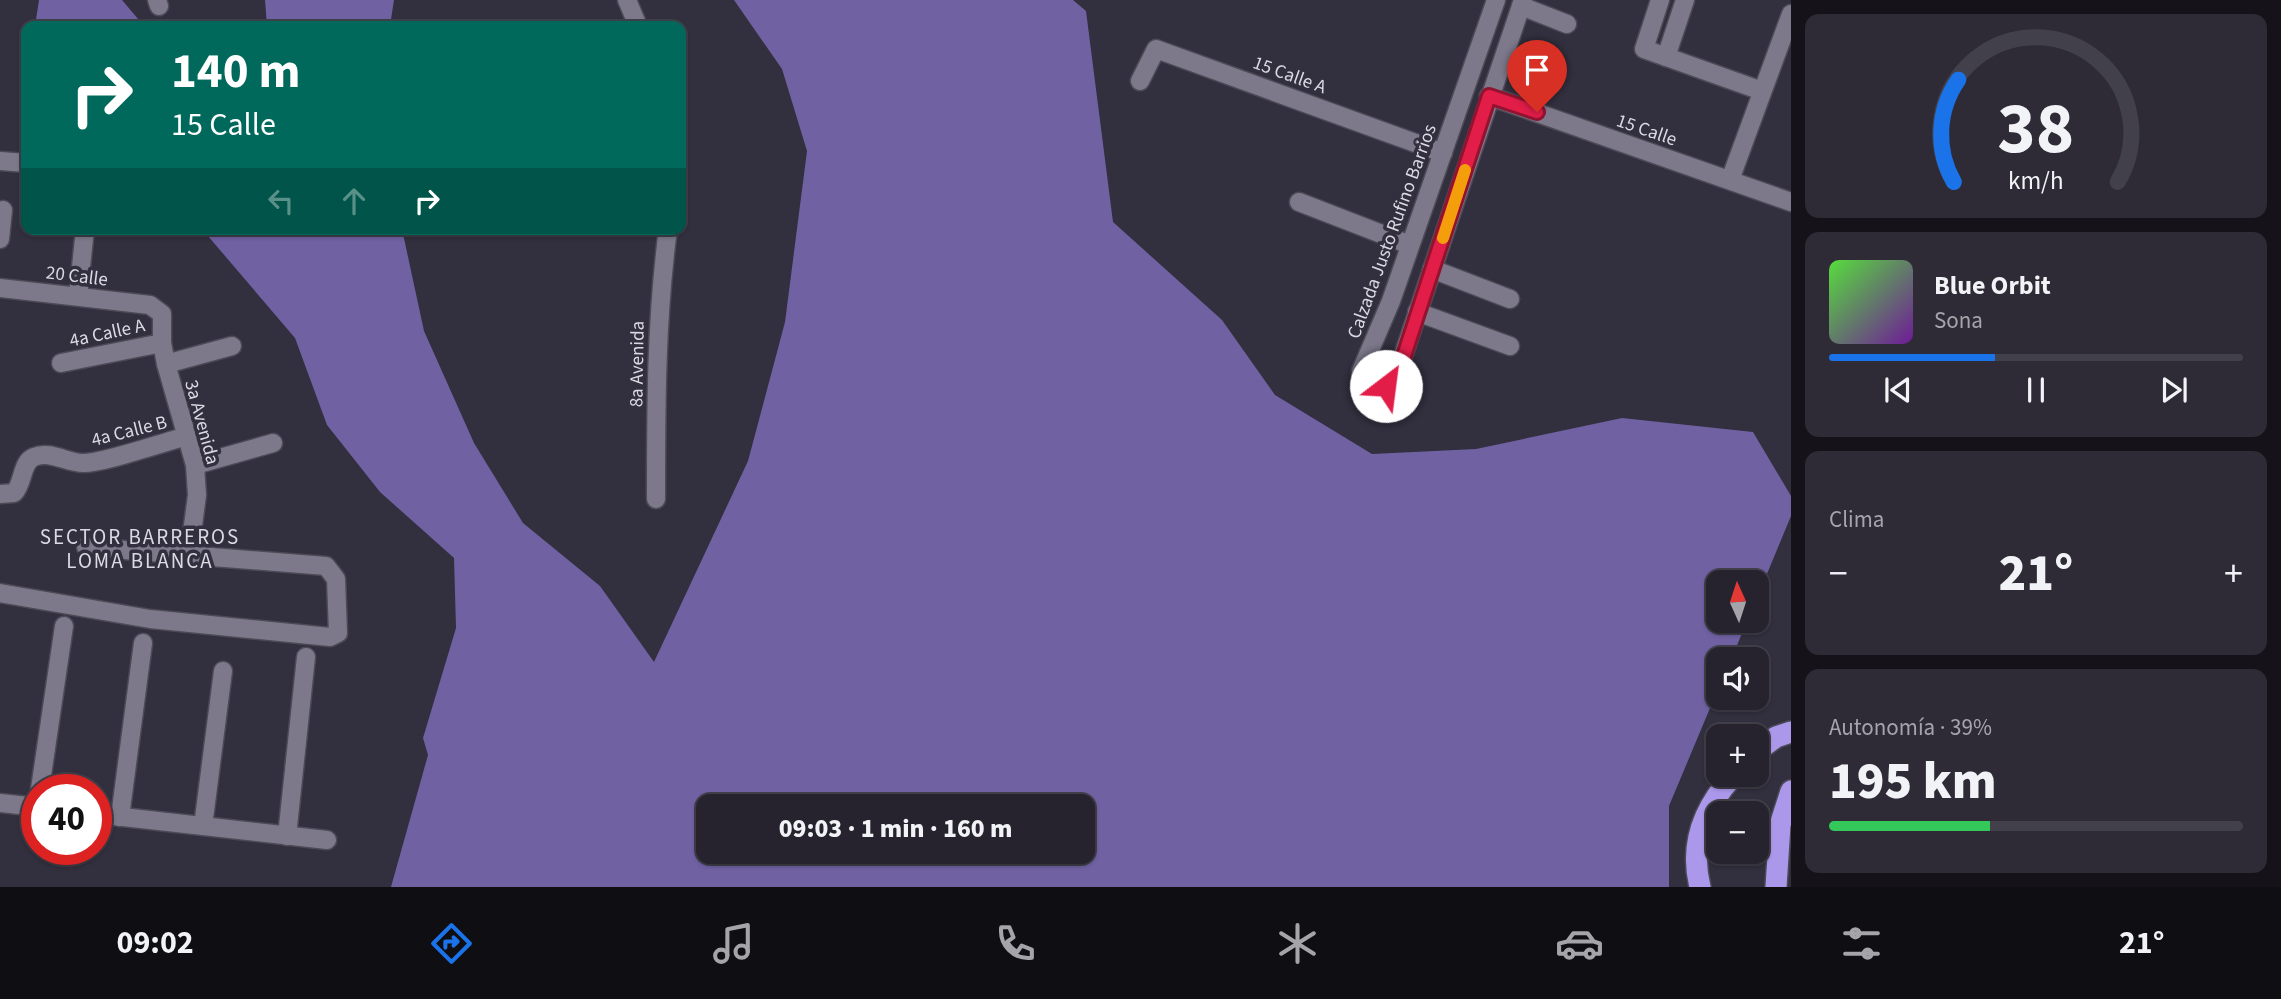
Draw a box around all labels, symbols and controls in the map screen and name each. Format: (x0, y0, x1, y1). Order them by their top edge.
text: 140 m (171, 37, 300, 107)
pin (1507, 40, 1567, 112)
icon: right (56, 49, 147, 140)
street label: 15 Calle A (1249, 50, 1331, 101)
icon: arrive (1518, 51, 1556, 89)
text: 38 (1998, 78, 2074, 182)
text: 15 Calle (171, 102, 276, 148)
street label: 15 Calle (1613, 108, 1680, 153)
street label: Calzada Justo Rufino Barrios (1341, 121, 1444, 342)
text: km/h (2008, 163, 2064, 199)
icon: left (262, 182, 300, 220)
icon: ahead (335, 182, 373, 220)
icon: right (408, 182, 446, 220)
street label: 20 Calle (44, 259, 109, 294)
text: Blue Orbit (1934, 267, 2051, 304)
text: Sona (1934, 304, 1983, 337)
street label: 4a Calle A (67, 312, 148, 355)
street label: 8a Avenida (623, 321, 652, 407)
position arrow (1349, 349, 1423, 423)
icon: previous (1879, 371, 1917, 409)
icon: pause (2017, 371, 2055, 409)
icon: next (2155, 371, 2193, 409)
street label: 3a Avenida (177, 377, 226, 468)
street label: 4a Calle B (89, 409, 170, 454)
text: Clima (1829, 503, 1884, 536)
district label: SECTOR BARREROS LOMA BLANCA (40, 522, 240, 576)
text: 21° (1999, 537, 2073, 611)
text: − (1829, 547, 1848, 601)
text: + (2224, 547, 2243, 601)
north arrow (1706, 570, 1769, 634)
map controls (1706, 570, 1769, 864)
button: sound (1706, 647, 1769, 710)
text: Autonomía · 39% (1829, 711, 1992, 744)
button: + (1706, 724, 1769, 787)
text: 195 km (1829, 745, 1997, 819)
speed limit sign: 40 (21, 774, 112, 865)
button: − (1706, 801, 1769, 864)
text: 09:03 · 1 min · 160 m (779, 810, 1012, 847)
icon: directions (427, 919, 476, 968)
icon: music (709, 919, 758, 968)
icon: phone (991, 919, 1040, 968)
icon: climate (1273, 919, 1322, 968)
icon: car (1555, 919, 1604, 968)
icon: filters (1837, 919, 1886, 968)
text: 09:02 (117, 920, 194, 966)
text: 21° (2119, 920, 2164, 966)

